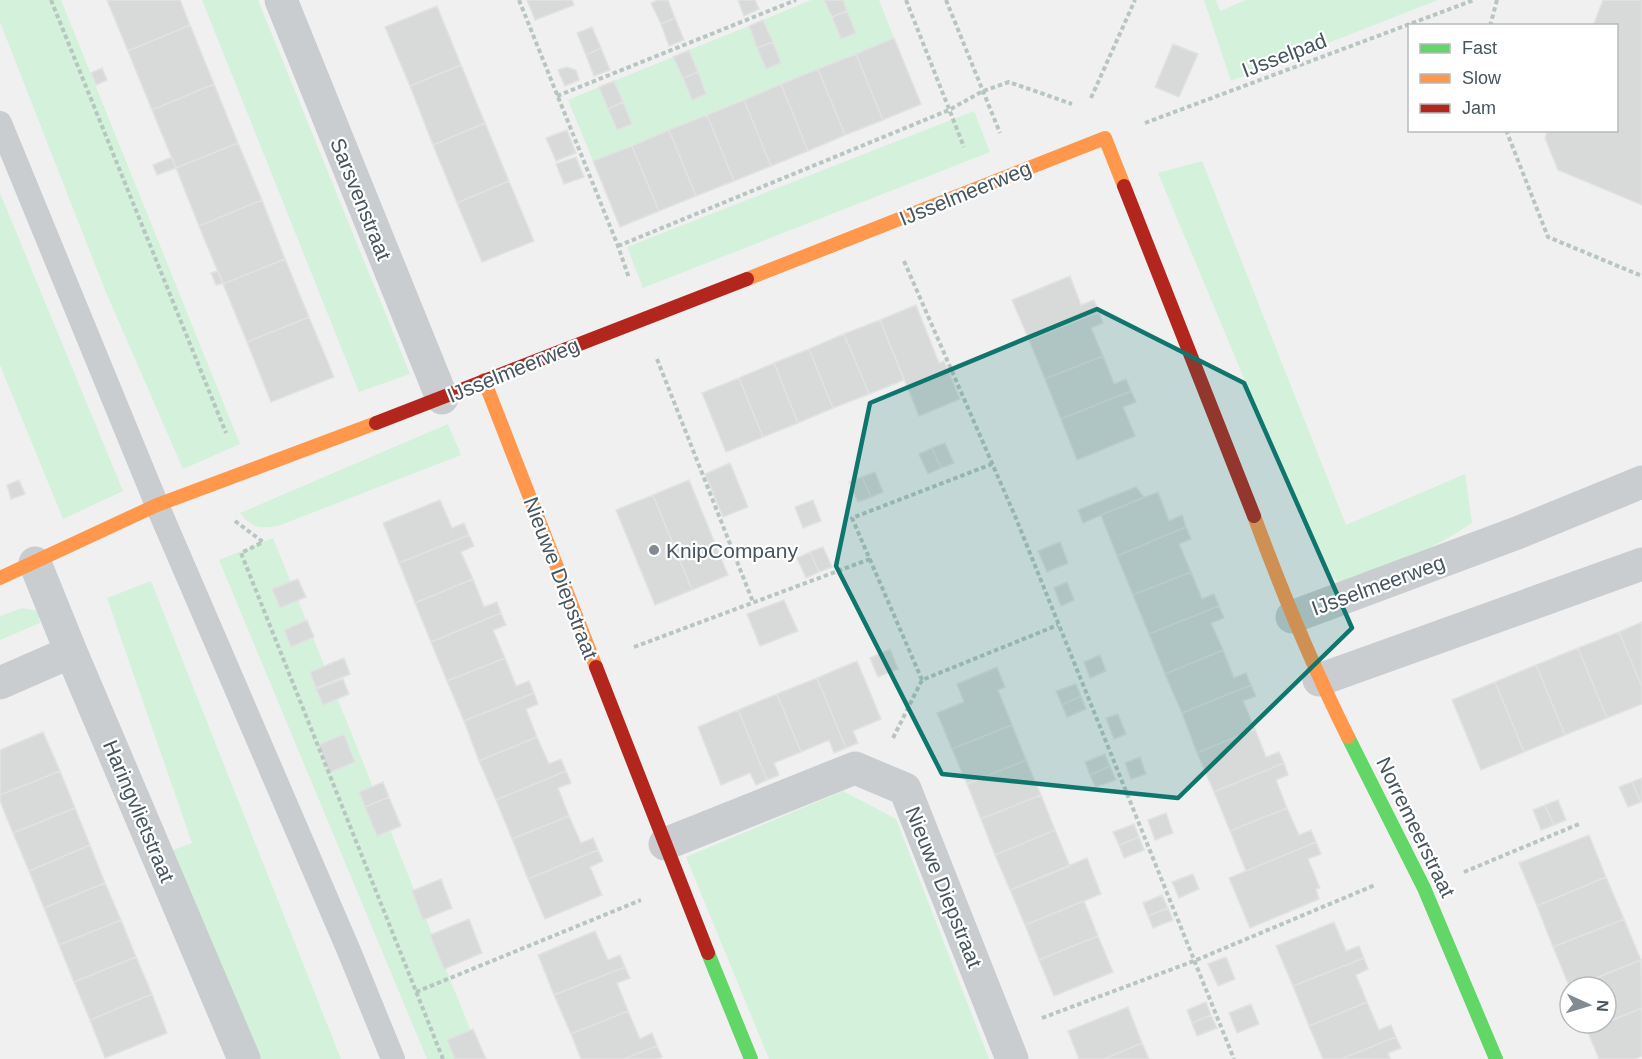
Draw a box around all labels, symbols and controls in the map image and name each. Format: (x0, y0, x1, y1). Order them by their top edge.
legend (1408, 24, 1618, 132)
street label: IJsselpad (1238, 28, 1330, 82)
text: Fast (1462, 38, 1497, 58)
text: Slow (1462, 68, 1502, 88)
text: Jam (1462, 98, 1496, 118)
street label: Sarsvenstraat (326, 135, 396, 264)
street label: IJsselmeerweg (896, 156, 1034, 230)
street label: IJsselmeerweg (444, 333, 582, 407)
street label: Nieuwe Diepstraat (520, 494, 603, 662)
place label: KnipCompany (666, 539, 798, 562)
marker: KnipCompany (647, 543, 661, 557)
street label: IJsselmeerweg (1308, 550, 1448, 620)
street label: Haringvlietstraat (99, 737, 179, 885)
street label: Norremeerstraat (1372, 753, 1460, 901)
street label: Nieuwe Diepstraat (901, 803, 987, 971)
north arrow (1558, 975, 1618, 1035)
text: N (1594, 1000, 1611, 1012)

